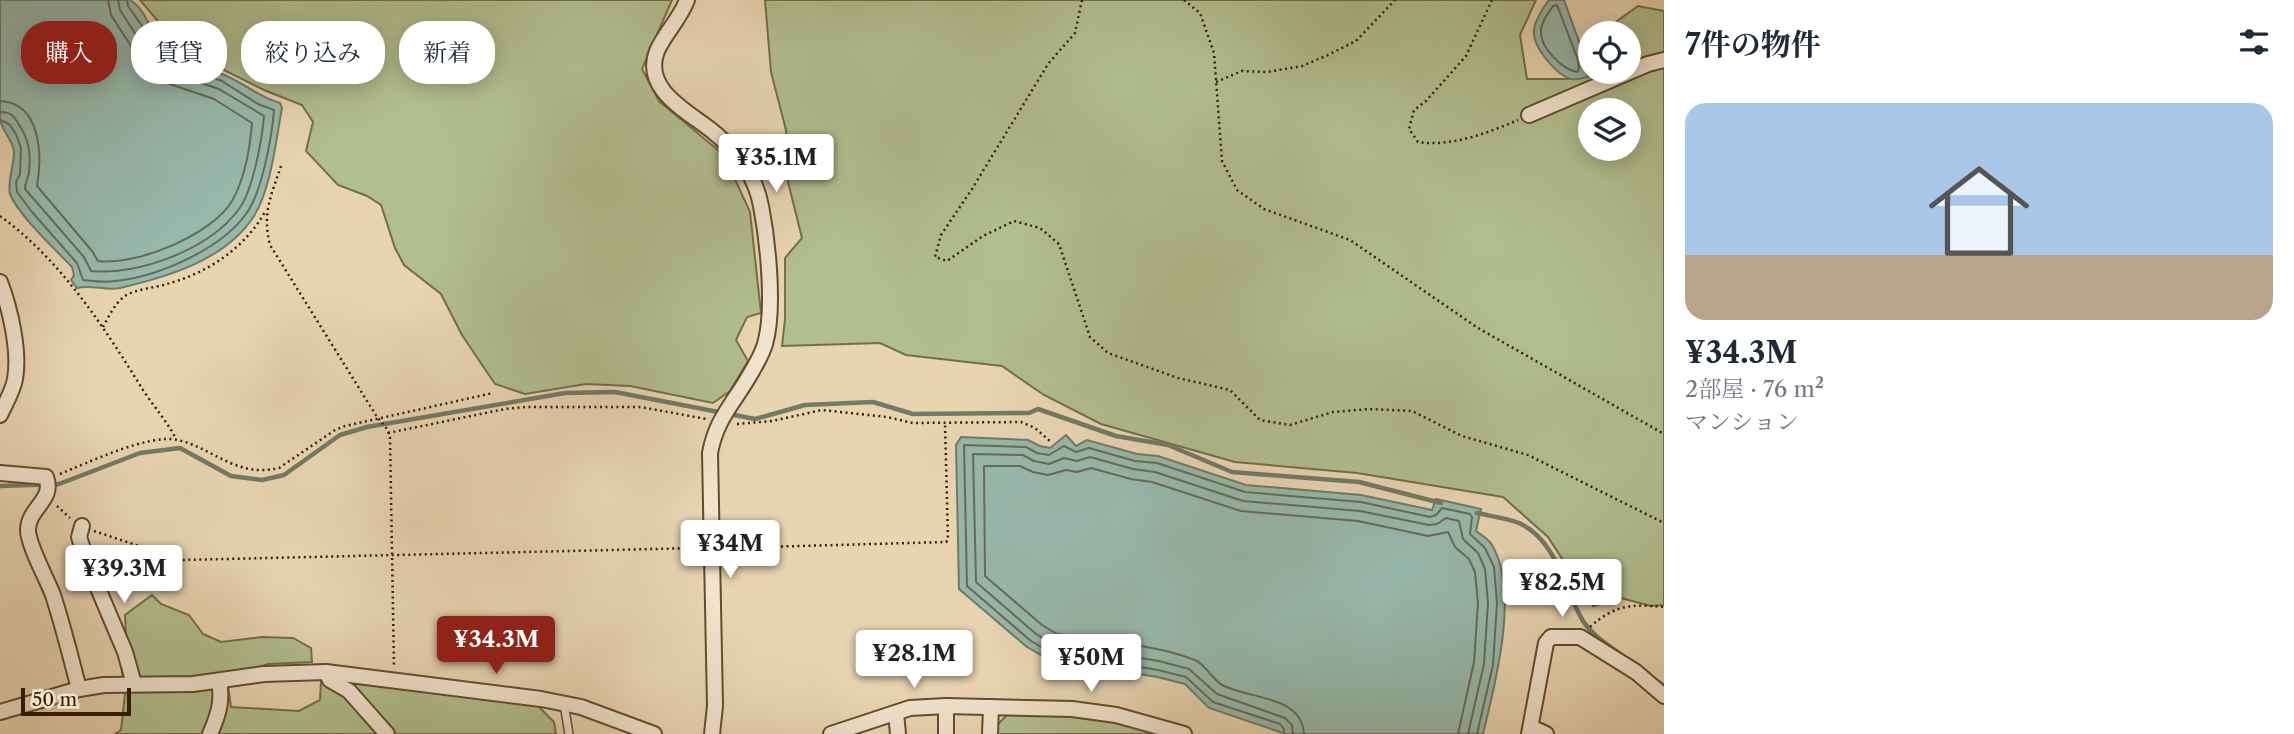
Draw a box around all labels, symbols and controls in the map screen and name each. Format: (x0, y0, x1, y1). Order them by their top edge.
chip: 購入 (21, 21, 117, 84)
chip: 賃貸 (131, 21, 227, 84)
chip: 絞り込み (241, 21, 385, 84)
chip: 新着 (399, 21, 495, 84)
map controls (1578, 21, 1641, 161)
button: locate (1578, 21, 1641, 84)
icon: filters (2235, 23, 2273, 61)
text: 7件の物件 (1685, 26, 1821, 63)
button: layers (1578, 98, 1641, 161)
pin: ¥35.1M (719, 134, 833, 194)
text: ¥35.1M (735, 143, 817, 171)
icon: home (1916, 148, 2042, 274)
text: ¥34.3M (1685, 334, 1797, 371)
text: 2部屋 · 76 m² (1685, 375, 1824, 403)
text: マンション (1685, 408, 1799, 436)
pin: ¥34M (689, 520, 771, 580)
text: ¥34M (697, 529, 763, 557)
pin: ¥39.3M (67, 546, 181, 605)
text: ¥39.3M (81, 554, 167, 582)
pin: ¥82.5M (1505, 560, 1619, 619)
text: ¥82.5M (1519, 568, 1606, 596)
pin: ¥34.3M (439, 616, 553, 676)
text: ¥34.3M (453, 625, 539, 653)
pin: ¥28.1M (857, 630, 971, 690)
pin: ¥50M (1050, 634, 1132, 694)
text: ¥28.1M (872, 639, 956, 667)
text: ¥50M (1057, 643, 1125, 671)
scale bar (21, 685, 131, 717)
text: 50 m (32, 688, 77, 711)

